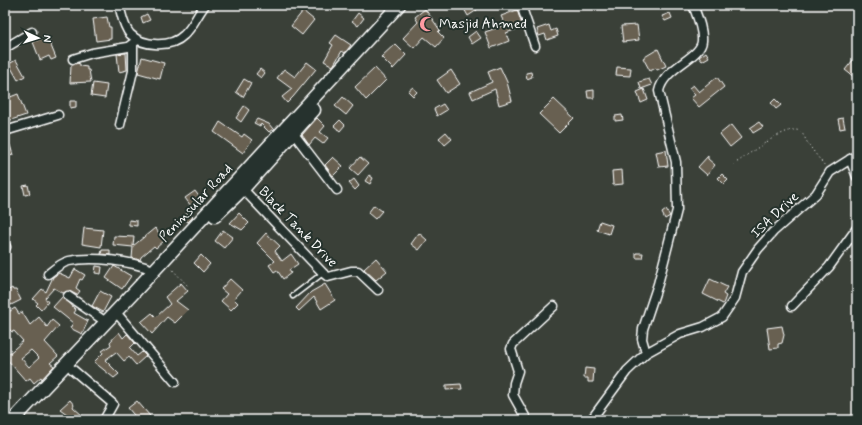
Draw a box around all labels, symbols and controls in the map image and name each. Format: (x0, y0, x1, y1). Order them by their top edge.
mosque icon: Masjid Ahmed (418, 15, 436, 33)
place label: Masjid Ahmed (439, 15, 527, 33)
north arrow (18, 18, 58, 58)
text: N (40, 34, 54, 43)
street label: Peninsular Road (155, 160, 237, 246)
street label: Black Tank Drive (255, 183, 341, 271)
street label: ISA Drive (747, 188, 803, 242)

